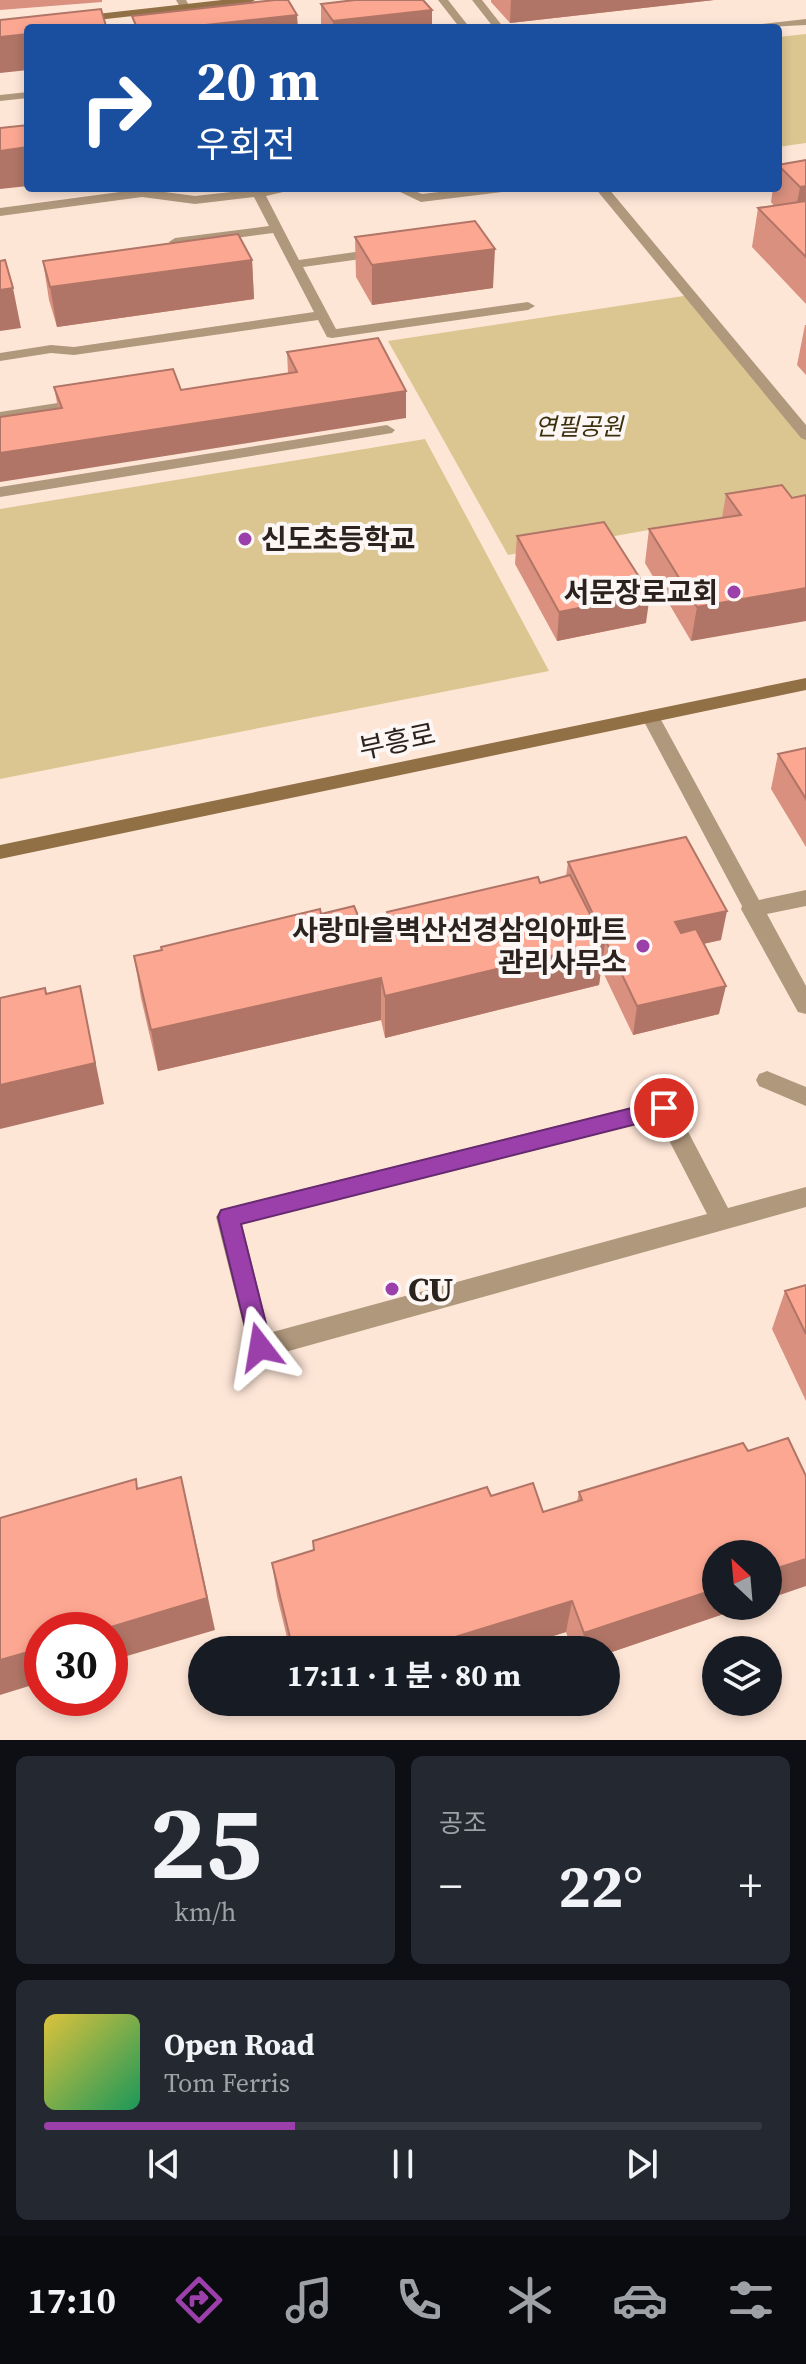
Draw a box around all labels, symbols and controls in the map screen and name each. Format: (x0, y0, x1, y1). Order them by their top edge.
text: 20 m (196, 42, 319, 119)
icon: right (64, 56, 168, 160)
text: 우회전 (196, 120, 295, 169)
park label: 연필공원 (535, 410, 625, 443)
place label: 신도초등학교 (261, 520, 416, 558)
marker: 신도초등학교 (236, 530, 254, 548)
place label: 서문장로교회 (563, 573, 718, 611)
marker: 서문장로교회 (725, 583, 743, 601)
street label: 부흥로 (355, 714, 439, 768)
place label: 사랑마을벽산선경삼익아파트 관리사무소 (292, 911, 627, 981)
marker: 사랑마을벽산선경삼익아파트 관리사무소 (634, 937, 652, 955)
pin (630, 1074, 698, 1142)
icon: arrive (642, 1086, 686, 1130)
place label: CU (408, 1266, 453, 1312)
marker: CU (383, 1280, 401, 1298)
position arrow (218, 1305, 302, 1389)
north arrow (702, 1540, 782, 1620)
map controls (702, 1540, 782, 1716)
speed limit sign: 30 (24, 1612, 128, 1716)
button: layers (702, 1636, 782, 1716)
text: 17:11 · 1 분 · 80 m (287, 1655, 521, 1696)
text: 25 (149, 1770, 262, 1913)
text: 공조 (439, 1805, 487, 1841)
text: 22° (558, 1845, 643, 1927)
text: − (439, 1855, 462, 1916)
text: + (739, 1855, 762, 1916)
text: km/h (175, 1894, 236, 1930)
text: Open Road (164, 2024, 315, 2065)
text: Tom Ferris (164, 2065, 290, 2101)
icon: previous (142, 2142, 186, 2186)
icon: pause (381, 2142, 425, 2186)
icon: next (620, 2142, 664, 2186)
icon: directions (171, 2272, 227, 2328)
icon: music (281, 2272, 337, 2328)
icon: phone (391, 2272, 447, 2328)
icon: climate (502, 2272, 558, 2328)
icon: car (612, 2272, 668, 2328)
icon: filters (723, 2272, 779, 2328)
text: 17:10 (27, 2276, 116, 2325)

